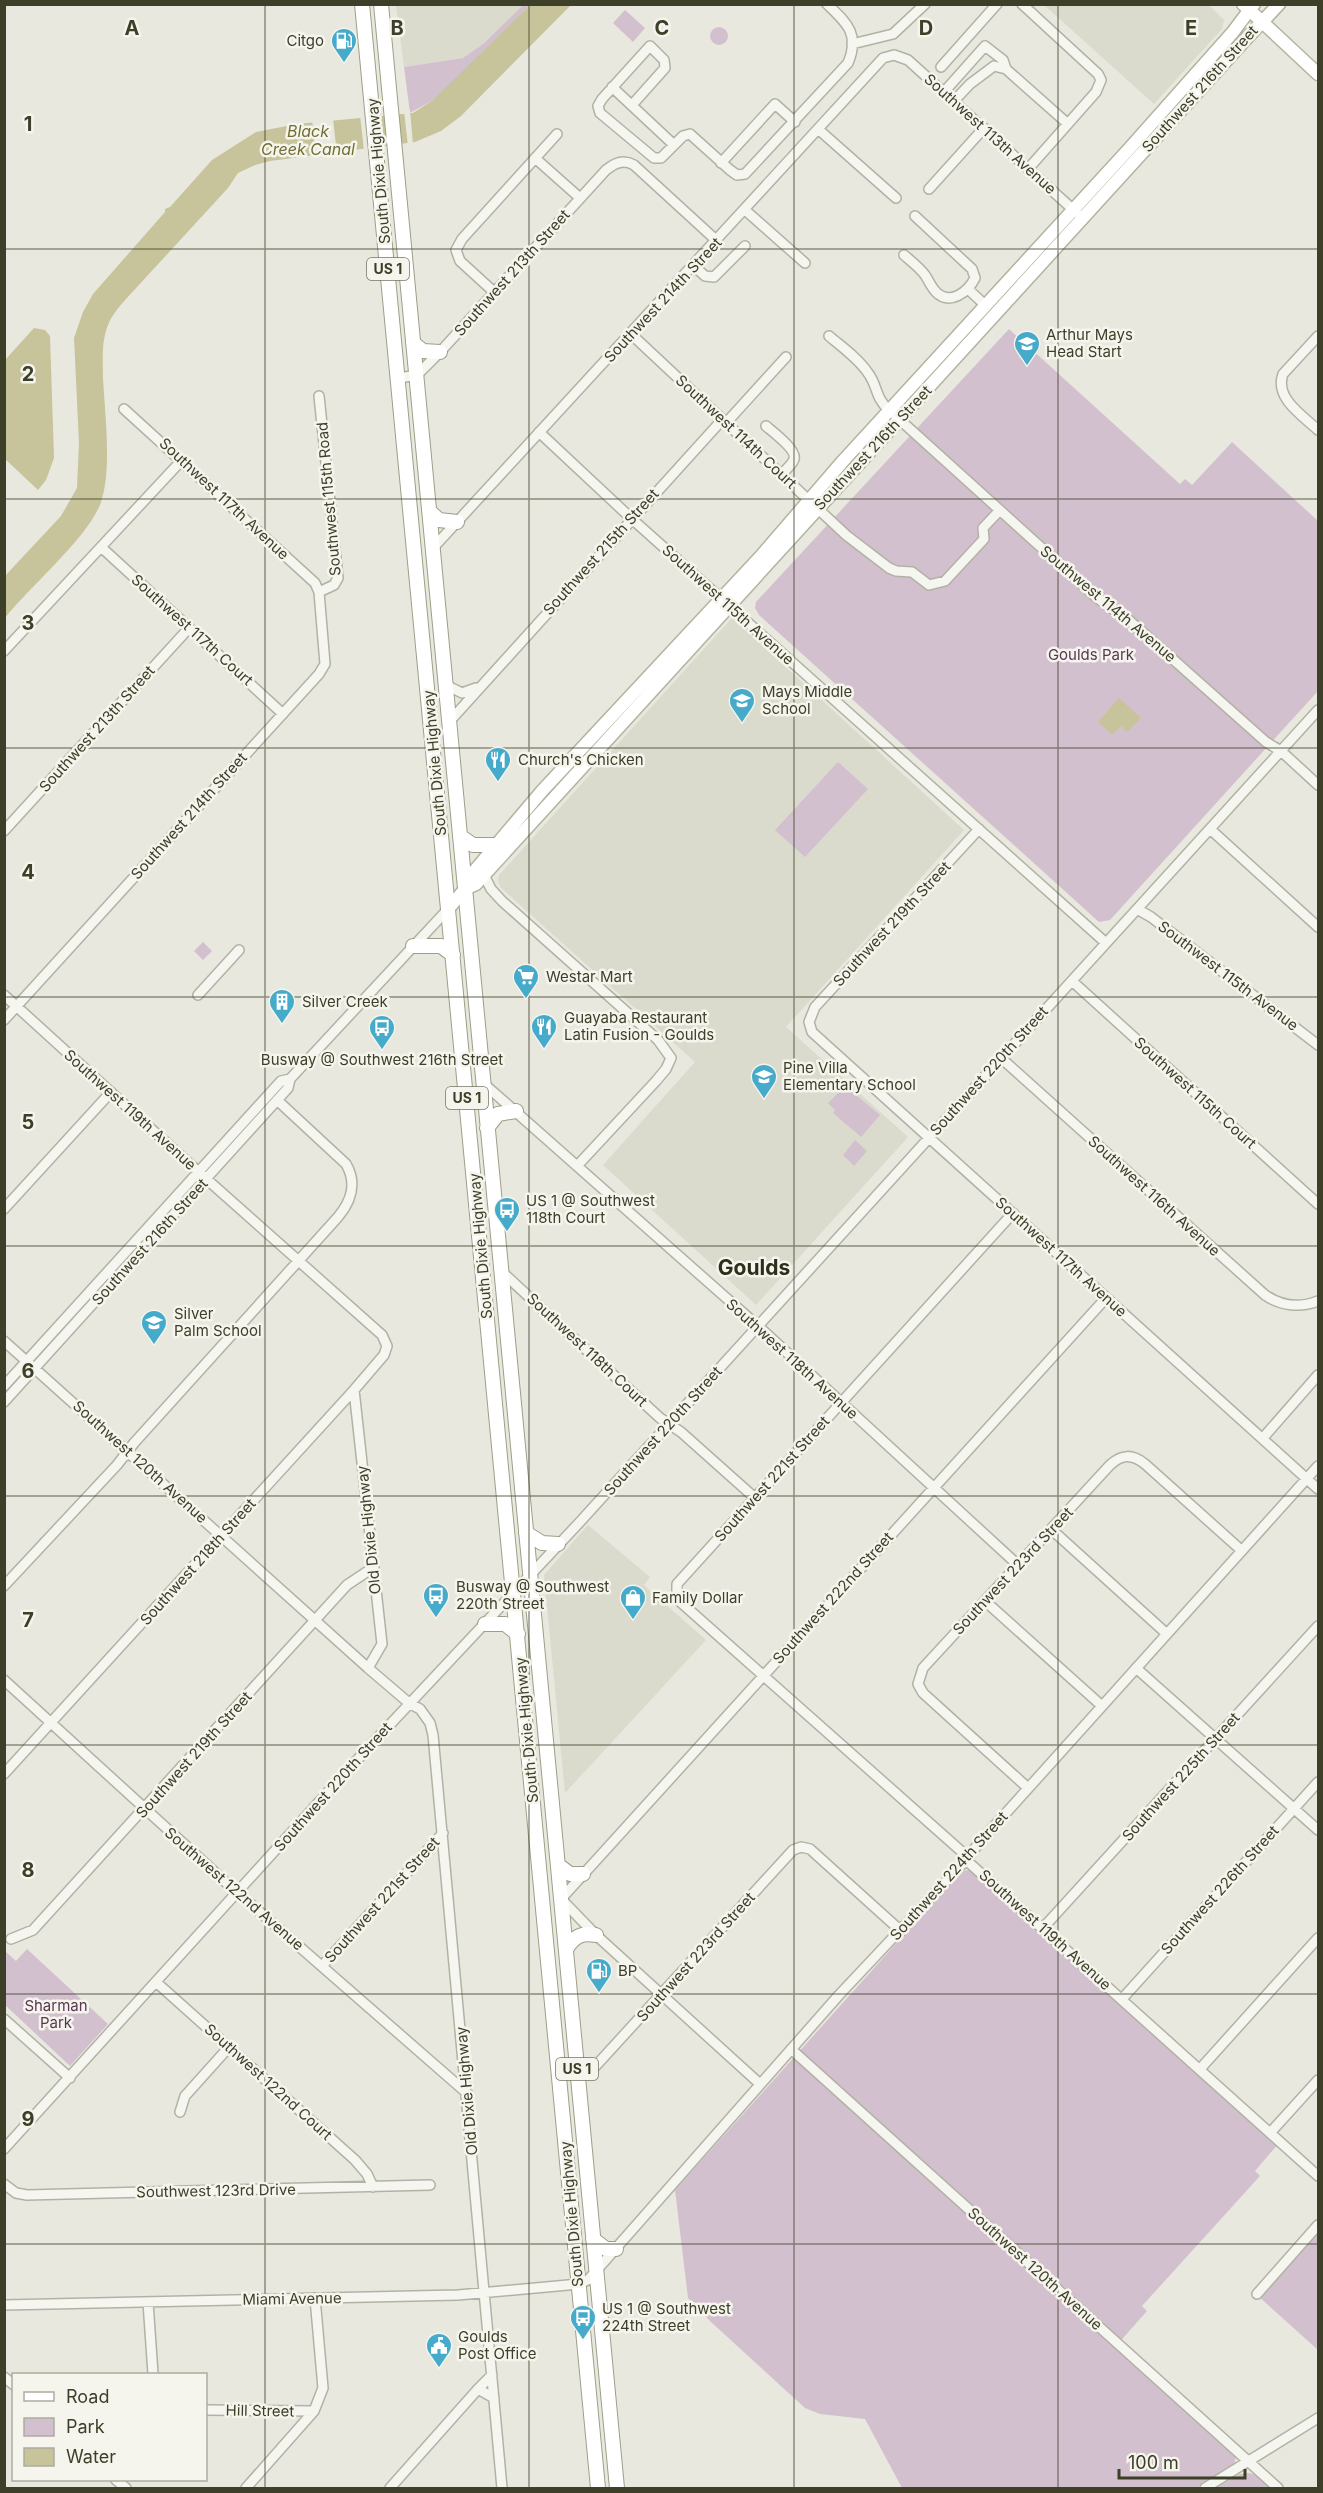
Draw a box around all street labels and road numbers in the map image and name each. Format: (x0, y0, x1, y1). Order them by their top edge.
street label: Southwest 216th Street (1138, 21, 1262, 156)
street label: Southwest 113th Avenue (920, 69, 1060, 198)
street label: South Dixie Highway (363, 97, 394, 245)
street label: Southwest 213th Street (450, 205, 574, 340)
street label: Southwest 214th Street (600, 233, 726, 366)
road number: US 1 (367, 258, 409, 280)
street label: Southwest 114th Court (672, 371, 801, 493)
street label: Southwest 216th Street (810, 381, 936, 514)
street label: Southwest 115th Road (312, 421, 345, 577)
street label: Southwest 117th Avenue (156, 434, 293, 564)
street label: Southwest 215th Street (539, 484, 663, 619)
street label: Southwest 115th Avenue (658, 540, 798, 669)
street label: Southwest 114th Avenue (1036, 541, 1180, 666)
street label: Southwest 117th Court (128, 570, 257, 689)
street label: Southwest 213th Street (35, 661, 159, 796)
street label: South Dixie Highway (419, 689, 450, 837)
street label: Southwest 214th Street (127, 748, 251, 883)
street label: Southwest 219th Street (829, 857, 955, 990)
street label: Southwest 115th Avenue (1154, 917, 1302, 1035)
street label: Southwest 220th Street (926, 1002, 1052, 1139)
street label: Southwest 115th Court (1130, 1033, 1260, 1153)
street label: Southwest 119th Avenue (60, 1045, 200, 1174)
road number: US 1 (446, 1087, 488, 1109)
street label: Southwest 116th Avenue (1084, 1131, 1224, 1260)
street label: South Dixie Highway (465, 1172, 496, 1320)
street label: Southwest 216th Street (88, 1174, 212, 1309)
street label: Southwest 117th Avenue (992, 1193, 1131, 1321)
street label: Southwest 118th Court (523, 1289, 652, 1411)
street label: Southwest 118th Avenue (722, 1294, 862, 1423)
street label: Southwest 220th Street (600, 1362, 726, 1499)
street label: Southwest 120th Avenue (69, 1396, 212, 1527)
street label: Southwest 221st Street (710, 1412, 833, 1546)
street label: Old Dixie Highway (352, 1464, 385, 1595)
street label: Southwest 218th Street (136, 1494, 260, 1629)
street label: Southwest 223rd Street (948, 1503, 1077, 1638)
street label: Southwest 222nd Street (768, 1528, 897, 1668)
street label: South Dixie Highway (511, 1656, 542, 1804)
street label: Southwest 219th Street (132, 1687, 256, 1822)
street label: Southwest 225th Street (1118, 1708, 1244, 1845)
street label: Southwest 220th Street (270, 1718, 396, 1855)
street label: Southwest 224th Street (886, 1807, 1012, 1944)
street label: Southwest 226th Street (1157, 1821, 1283, 1958)
street label: Southwest 122nd Avenue (161, 1823, 308, 1954)
street label: Southwest 221st Street (320, 1833, 443, 1967)
street label: Southwest 119th Avenue (975, 1865, 1115, 1994)
street label: Southwest 223rd Street (632, 1888, 759, 2025)
street label: Southwest 122nd Court (201, 2019, 336, 2144)
street label: Old Dixie Highway (451, 2025, 482, 2156)
road number: US 1 (556, 2058, 598, 2080)
street label: South Dixie Highway (556, 2140, 587, 2288)
street label: Southwest 123rd Drive (136, 2180, 296, 2201)
street label: Southwest 120th Avenue (964, 2203, 1107, 2334)
street label: Miami Avenue (242, 2288, 342, 2309)
street label: Hill Street (226, 2400, 295, 2421)

